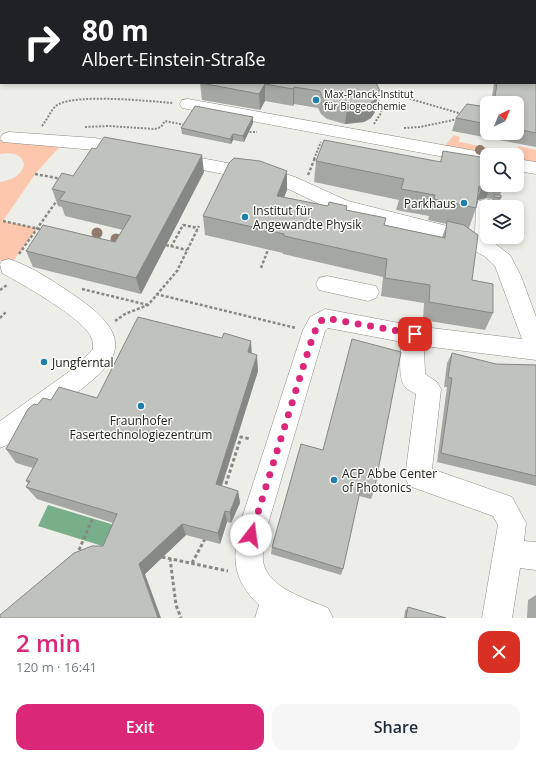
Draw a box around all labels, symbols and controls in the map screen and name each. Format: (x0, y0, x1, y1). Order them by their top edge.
text: 80 m (82, 11, 149, 49)
icon: right (16, 16, 68, 68)
text: Albert-Einstein-Straße (82, 47, 266, 71)
place label: Max-Planck-Institut für Biogeochemie (324, 87, 414, 113)
marker: Max-Planck-Institut für Biogeochemie (311, 95, 321, 105)
north arrow (480, 96, 524, 140)
map controls (480, 96, 524, 244)
button: search (480, 148, 524, 192)
place label: Parkhaus (404, 195, 456, 212)
marker: Parkhaus (459, 198, 469, 208)
button: layers (480, 200, 524, 244)
place label: Institut für Angewandte Physik (253, 202, 362, 233)
marker: Institut für Angewandte Physik (240, 212, 250, 222)
pin (398, 317, 432, 351)
icon: arrive (404, 323, 426, 345)
place label: Jungferntal (51, 354, 113, 371)
marker: Jungferntal (39, 357, 49, 367)
marker: Fraunhofer Fasertechnologiezentrum (136, 401, 146, 411)
place label: Fraunhofer Fasertechnologiezentrum (70, 412, 212, 443)
place label: ACP Abbe Center of Photonics (342, 465, 437, 496)
marker: ACP Abbe Center of Photonics (329, 475, 339, 485)
position arrow (230, 514, 272, 556)
text: 2 min (16, 626, 81, 659)
button: close (478, 631, 520, 673)
text: 120 m · 16:41 (16, 658, 97, 676)
button: Exit (16, 704, 264, 750)
button: Share (272, 704, 520, 750)

